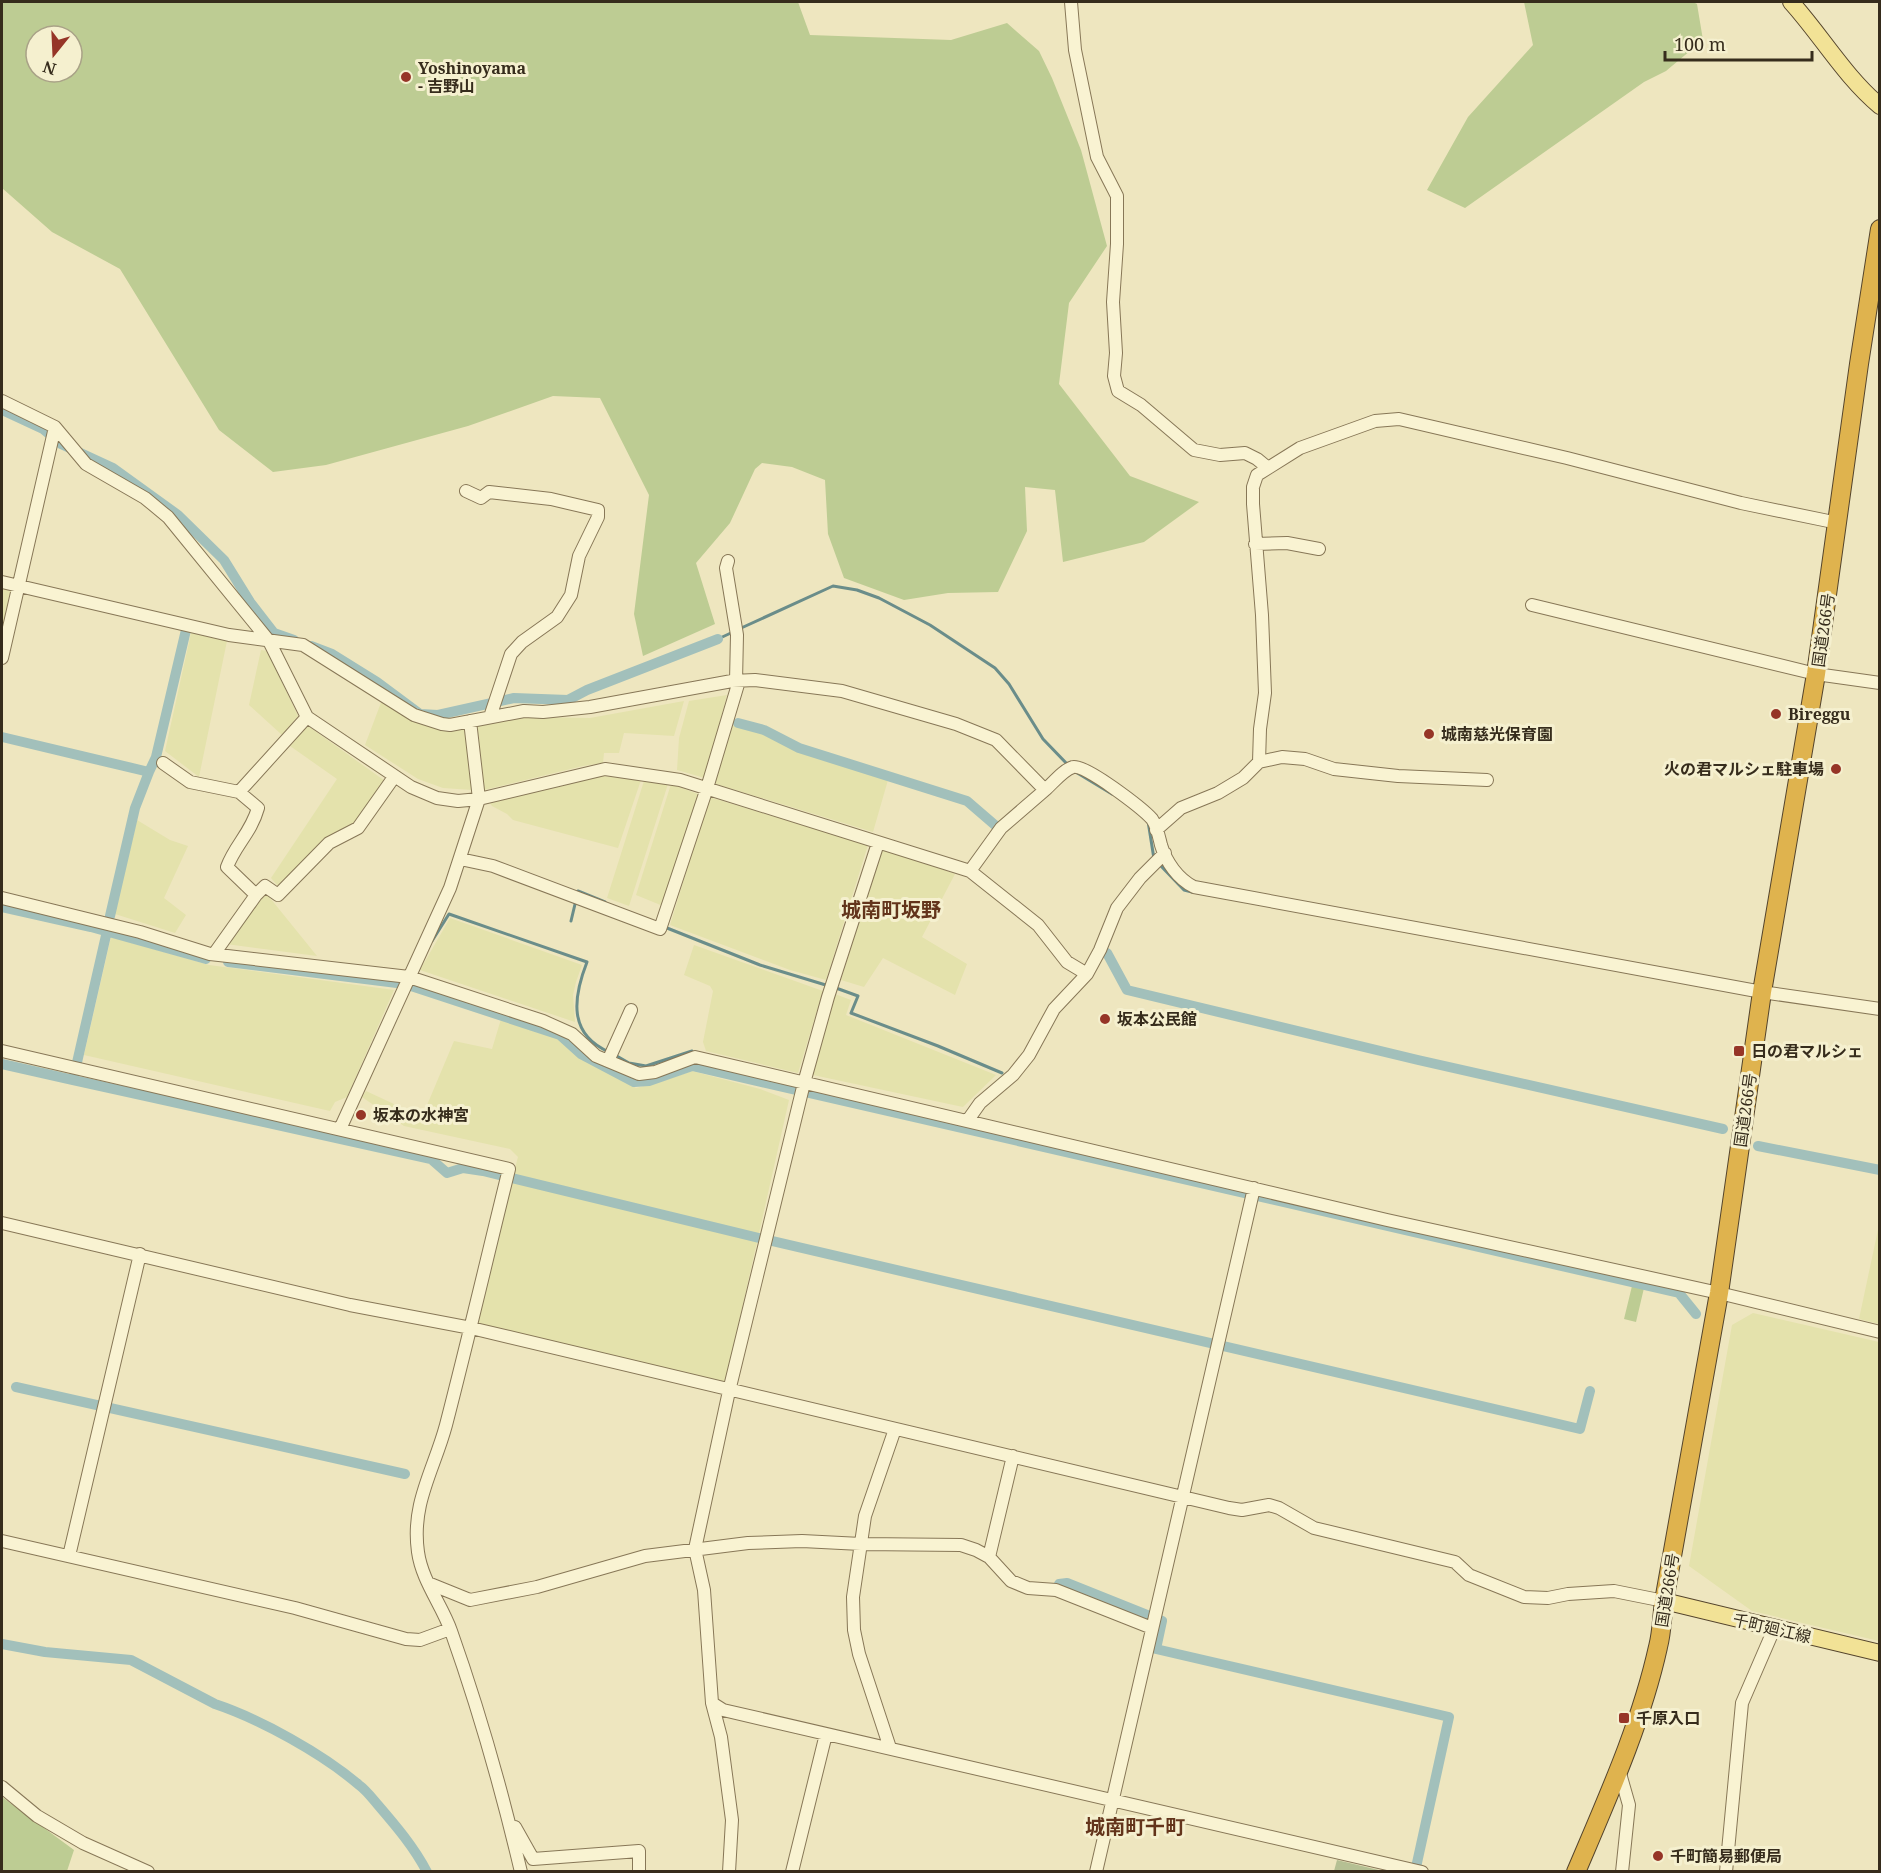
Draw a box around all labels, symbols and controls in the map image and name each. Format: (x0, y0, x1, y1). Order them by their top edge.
north arrow (24, 24, 84, 84)
scale bar (1665, 24, 1812, 62)
text: 100 m (1674, 32, 1726, 56)
text: N (40, 56, 59, 81)
place label: Yoshinoyama - 吉野山 (418, 57, 527, 97)
marker: Yoshinoyama - 吉野山 (399, 70, 413, 84)
street label: 国道266号 (1807, 591, 1839, 669)
place label: Bireggu (1788, 703, 1851, 725)
marker: Bireggu (1769, 707, 1783, 721)
place label: 城南慈光保育園 (1441, 723, 1553, 745)
marker: 城南慈光保育園 (1422, 727, 1436, 741)
place label: 火の君マルシェ駐車場 (1664, 758, 1824, 780)
marker: 火の君マルシェ駐車場 (1829, 762, 1843, 776)
district label: 城南町坂野 (841, 896, 941, 923)
place label: 坂本公民館 (1117, 1008, 1197, 1030)
marker: 坂本公民館 (1098, 1012, 1112, 1026)
place label: 日の君マルシェ (1751, 1040, 1863, 1062)
marker: 日の君マルシェ (1732, 1044, 1746, 1058)
street label: 国道266号 (1729, 1071, 1761, 1149)
place label: 坂本の水神宮 (373, 1104, 469, 1126)
marker: 坂本の水神宮 (354, 1108, 368, 1122)
street label: 国道266号 (1650, 1551, 1684, 1629)
street label: 千町廻江線 (1731, 1608, 1813, 1648)
place label: 千原入口 (1636, 1707, 1700, 1729)
marker: 千原入口 (1617, 1711, 1631, 1725)
district label: 城南町千町 (1085, 1813, 1185, 1840)
place label: 千町簡易郵便局 (1670, 1845, 1782, 1867)
marker: 千町簡易郵便局 (1651, 1849, 1665, 1863)

